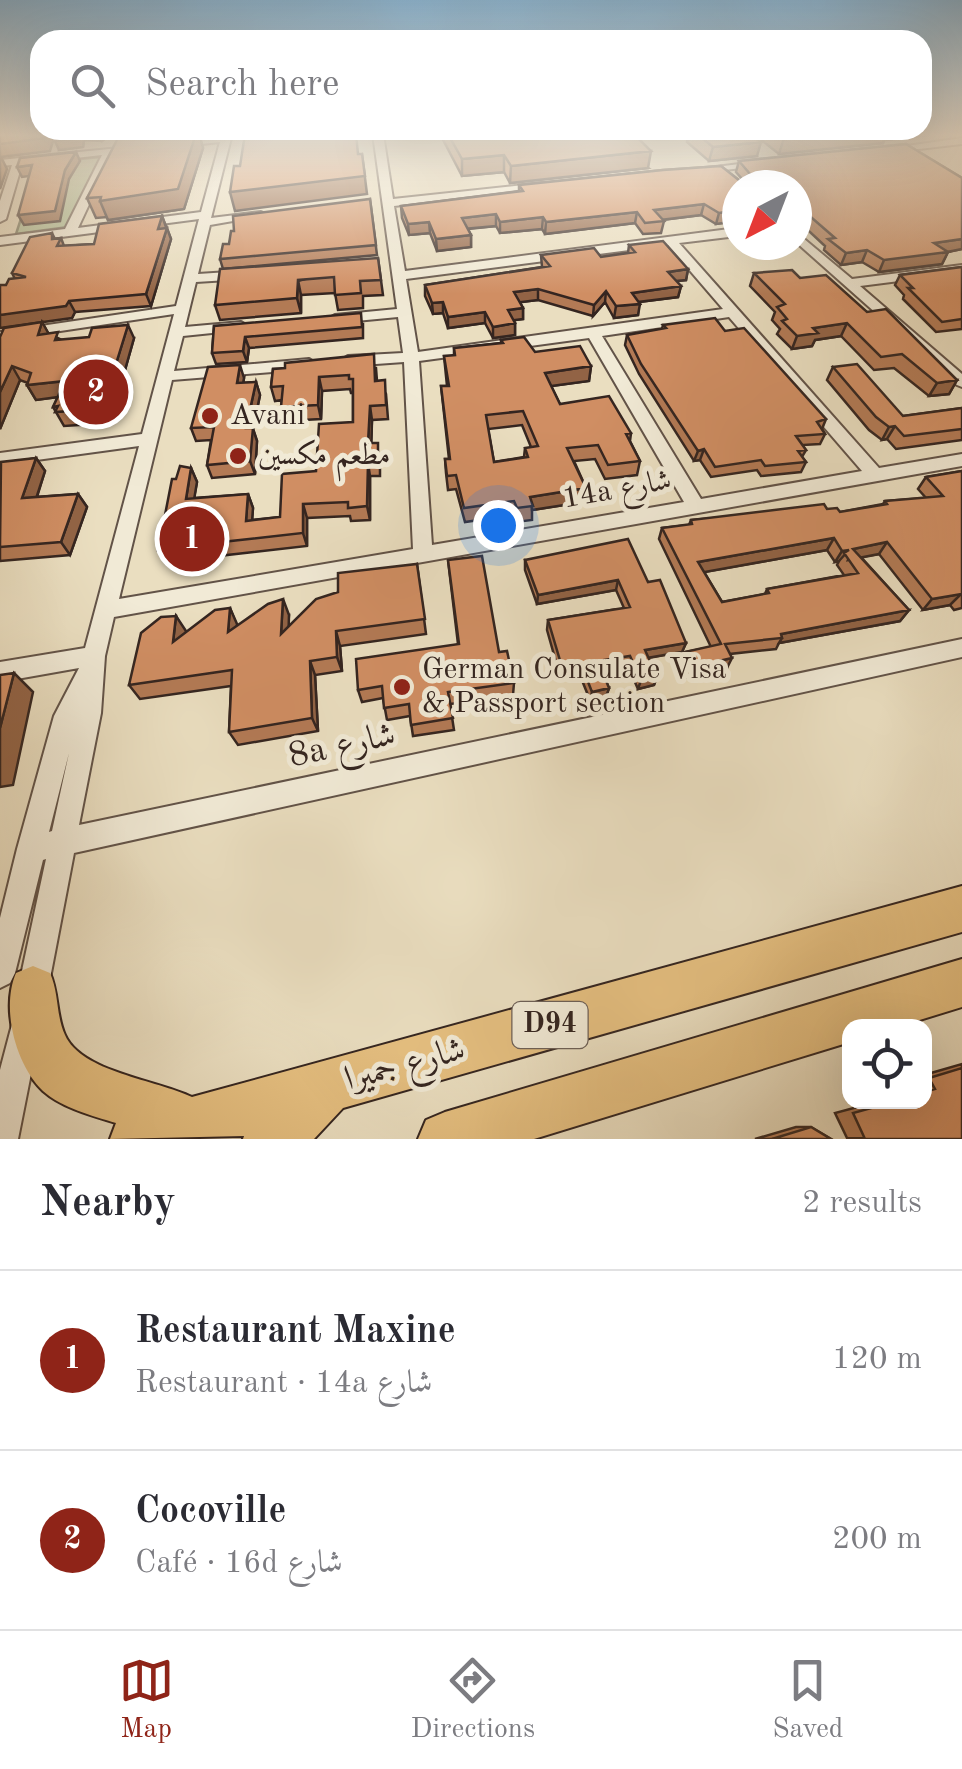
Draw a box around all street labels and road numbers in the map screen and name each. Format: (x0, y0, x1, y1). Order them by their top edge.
street label: 14a شارع (560, 466, 675, 522)
street label: 8a شارع (285, 718, 400, 783)
road number: D94 (512, 1002, 588, 1048)
street label: شارع جميرا (341, 1032, 471, 1107)

